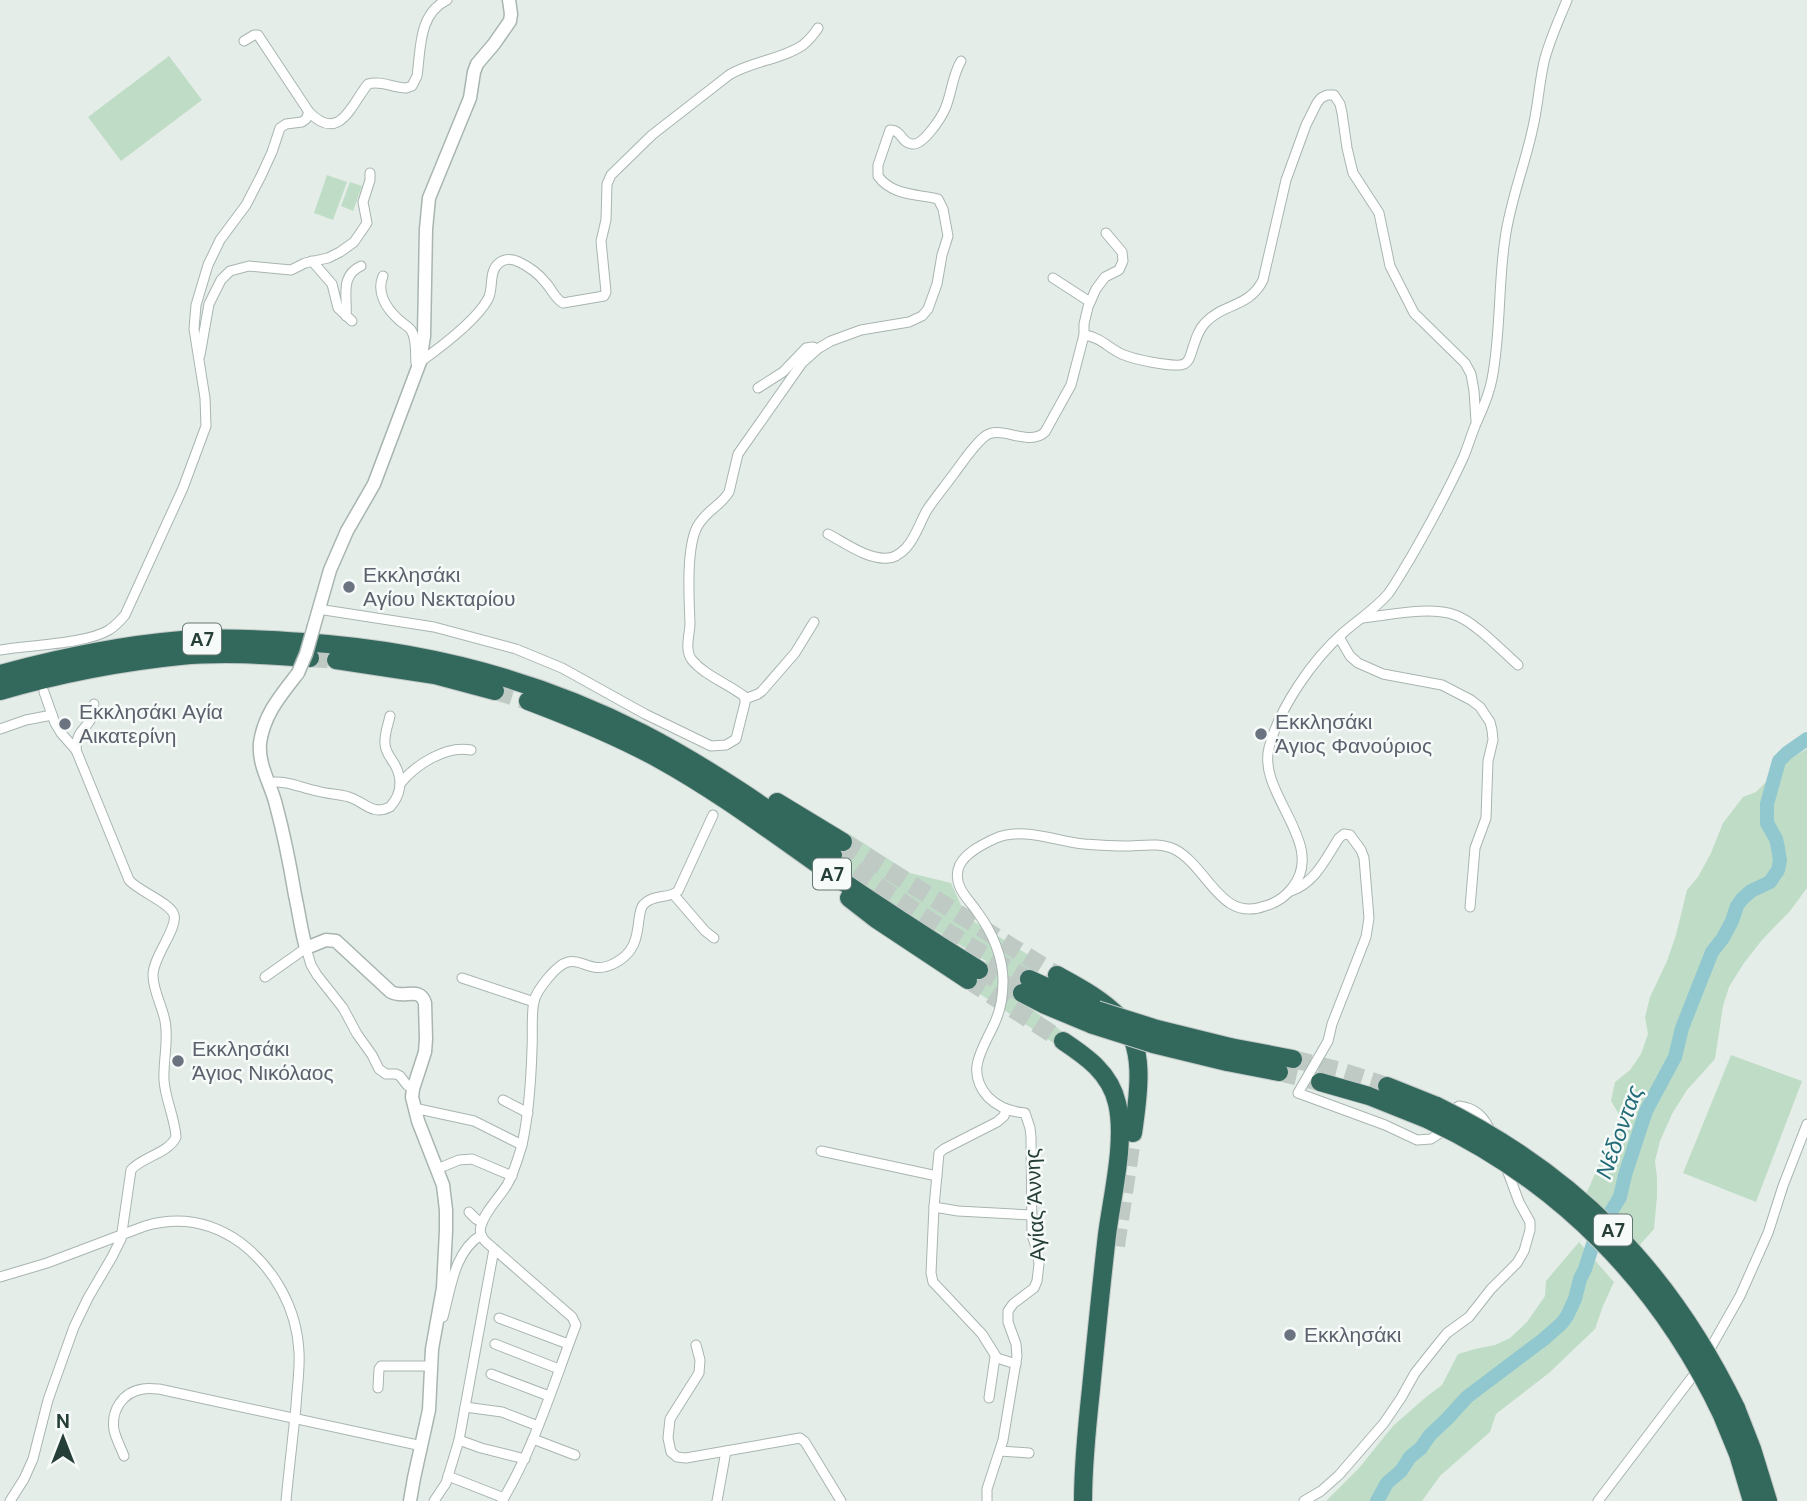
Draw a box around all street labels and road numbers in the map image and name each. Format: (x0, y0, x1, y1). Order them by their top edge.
road number: Α7 (183, 624, 221, 654)
road number: Α7 (813, 859, 851, 890)
street label: Αγίας Άννης (1018, 1148, 1052, 1262)
road number: Α7 (1594, 1214, 1632, 1246)

